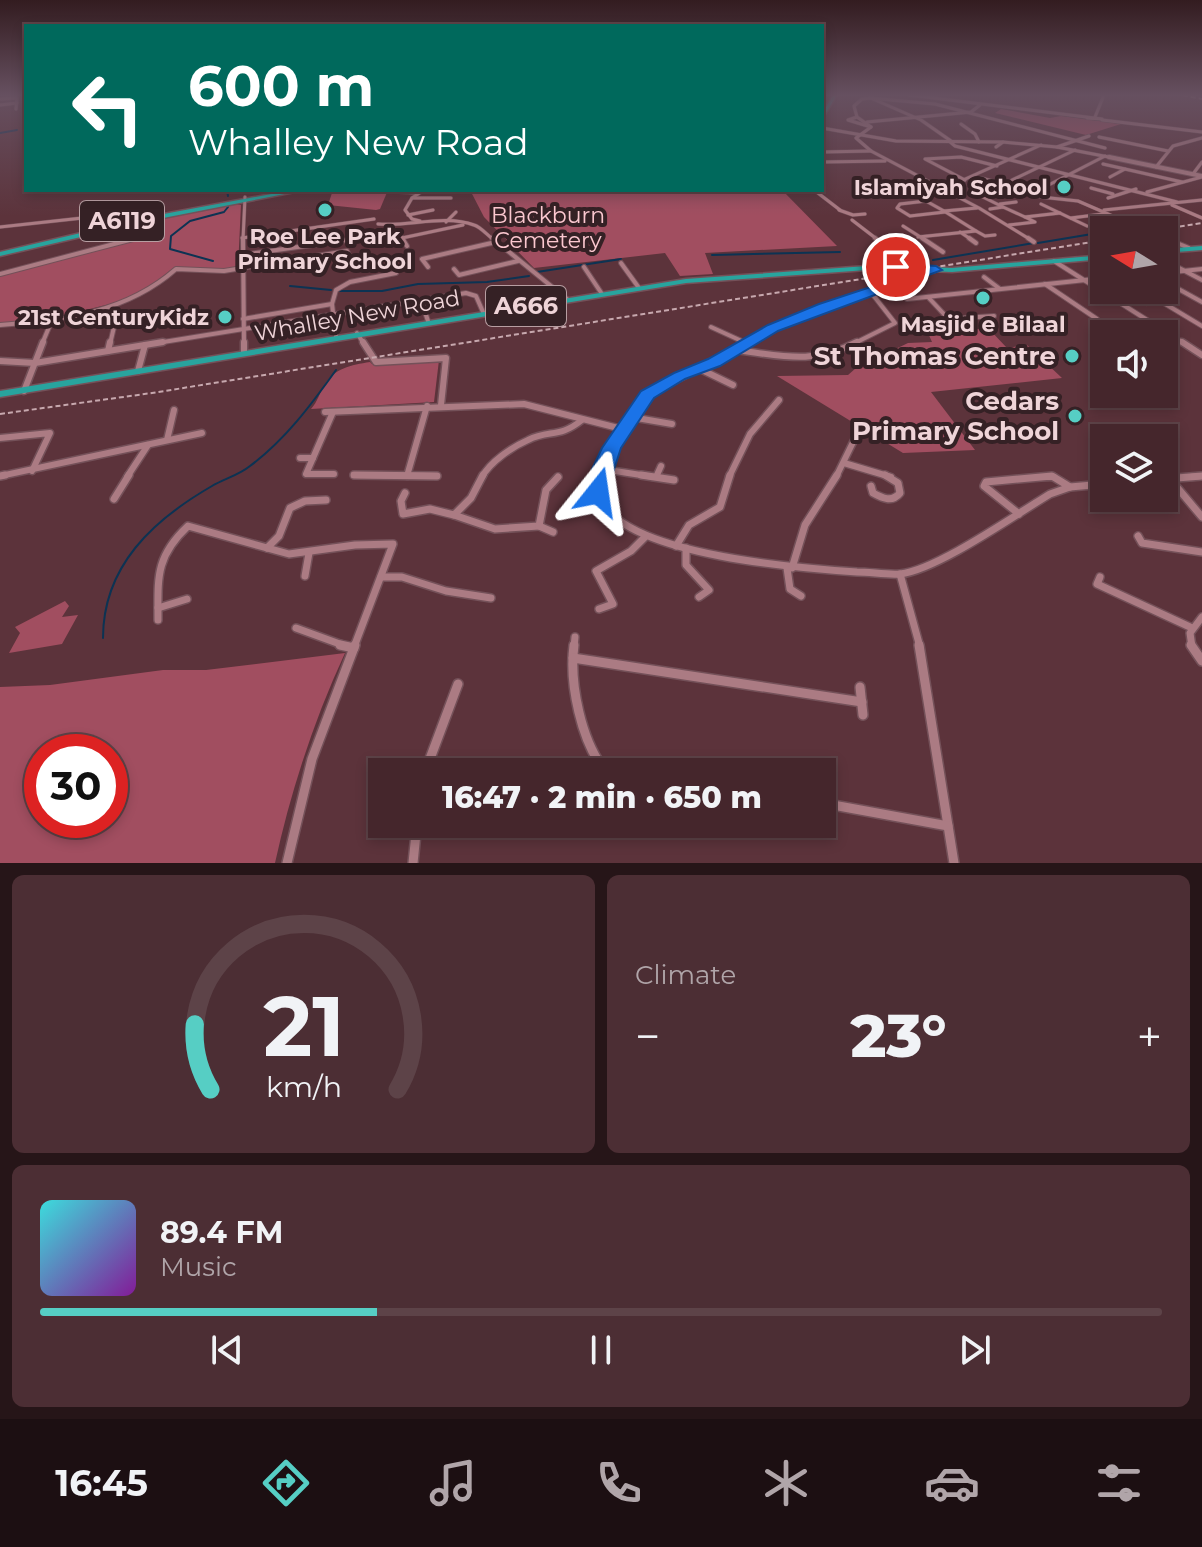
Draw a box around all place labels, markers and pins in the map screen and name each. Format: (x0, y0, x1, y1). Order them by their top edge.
place label: Islamiyah School (854, 174, 1048, 201)
marker: Islamiyah School (1055, 178, 1073, 196)
marker: Roe Lee Park Primary School (316, 201, 334, 219)
place label: Roe Lee Park Primary School (237, 223, 413, 275)
pin (862, 233, 930, 301)
marker: Masjid e Bilaal (974, 289, 992, 307)
place label: 21st CenturyKidz (18, 304, 209, 331)
marker: 21st CenturyKidz (216, 308, 234, 326)
place label: Masjid e Bilaal (900, 311, 1066, 338)
place label: St Thomas Centre (814, 340, 1056, 372)
marker: St Thomas Centre (1063, 347, 1081, 365)
place label: Cedars Primary School (852, 385, 1059, 447)
marker: Cedars Primary School (1066, 407, 1084, 425)

